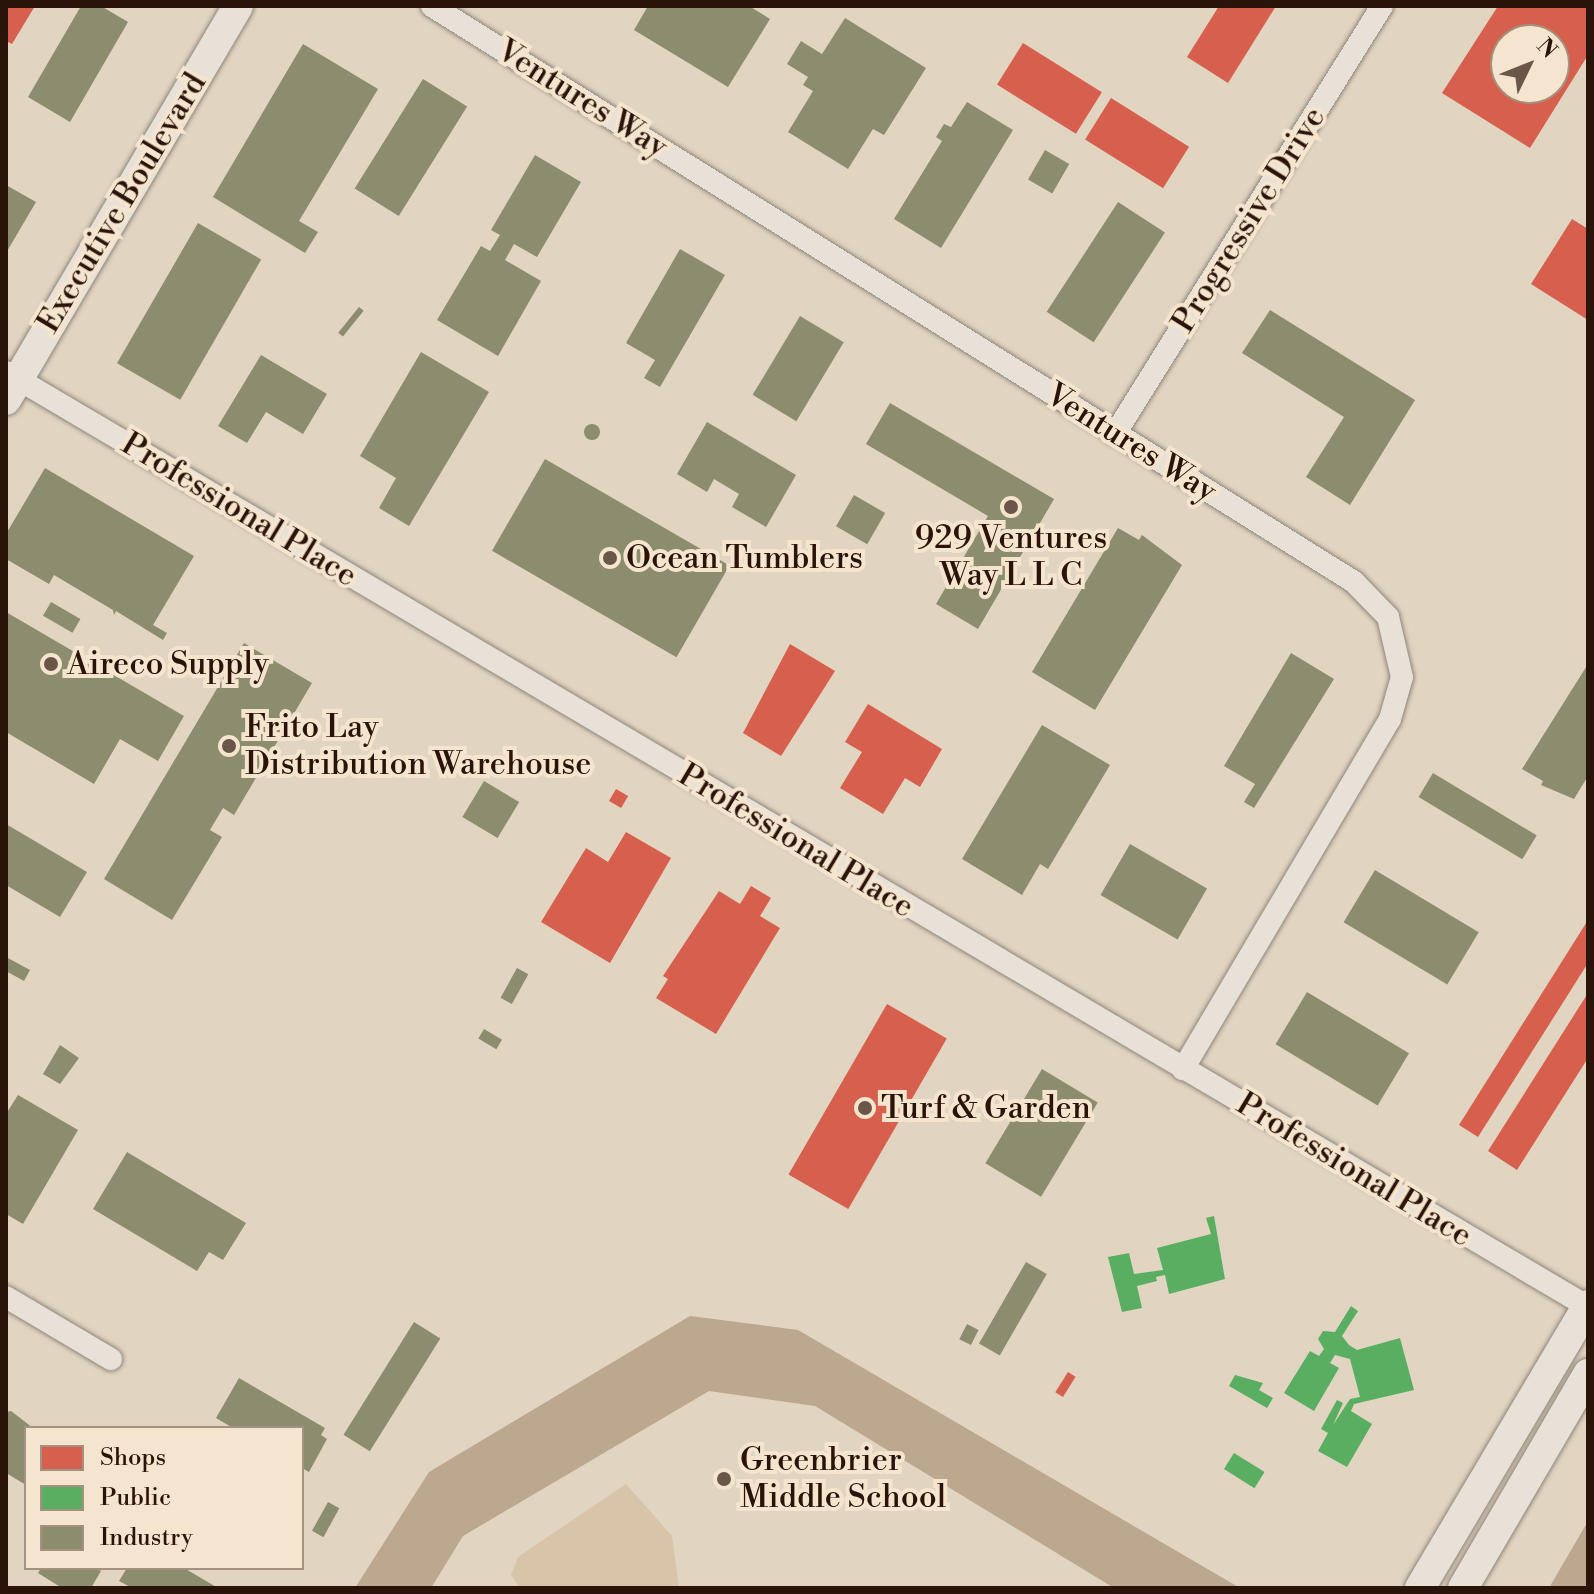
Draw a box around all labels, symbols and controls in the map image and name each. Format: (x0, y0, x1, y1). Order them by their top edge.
north arrow (1490, 24, 1570, 104)
street label: Ventures Way (490, 31, 674, 167)
text: N (1531, 33, 1562, 64)
street label: Executive Boulevard (29, 66, 215, 340)
street label: Progressive Drive (1164, 100, 1334, 340)
street label: Ventures Way (1039, 375, 1223, 511)
street label: Professional Place (114, 425, 364, 595)
marker: 929 Ventures Way L L C (1002, 498, 1020, 516)
place label: 929 Ventures Way L L C (915, 520, 1107, 595)
place label: Ocean Tumblers (626, 539, 863, 577)
marker: Ocean Tumblers (601, 549, 619, 567)
place label: Aireco Supply (67, 645, 269, 683)
marker: Aireco Supply (42, 655, 60, 673)
place label: Frito Lay Distribution Warehouse (245, 709, 591, 784)
marker: Frito Lay Distribution Warehouse (220, 737, 238, 755)
street label: Professional Place (671, 756, 921, 926)
street label: Professional Place (1229, 1085, 1479, 1255)
place label: Turf & Garden (881, 1089, 1091, 1127)
marker: Turf & Garden (856, 1099, 874, 1117)
legend (24, 1426, 304, 1570)
place label: Greenbrier Middle School (740, 1442, 946, 1517)
text: Shops (100, 1443, 166, 1473)
marker: Greenbrier Middle School (715, 1470, 733, 1488)
text: Public (100, 1483, 171, 1513)
text: Industry (100, 1523, 193, 1553)

